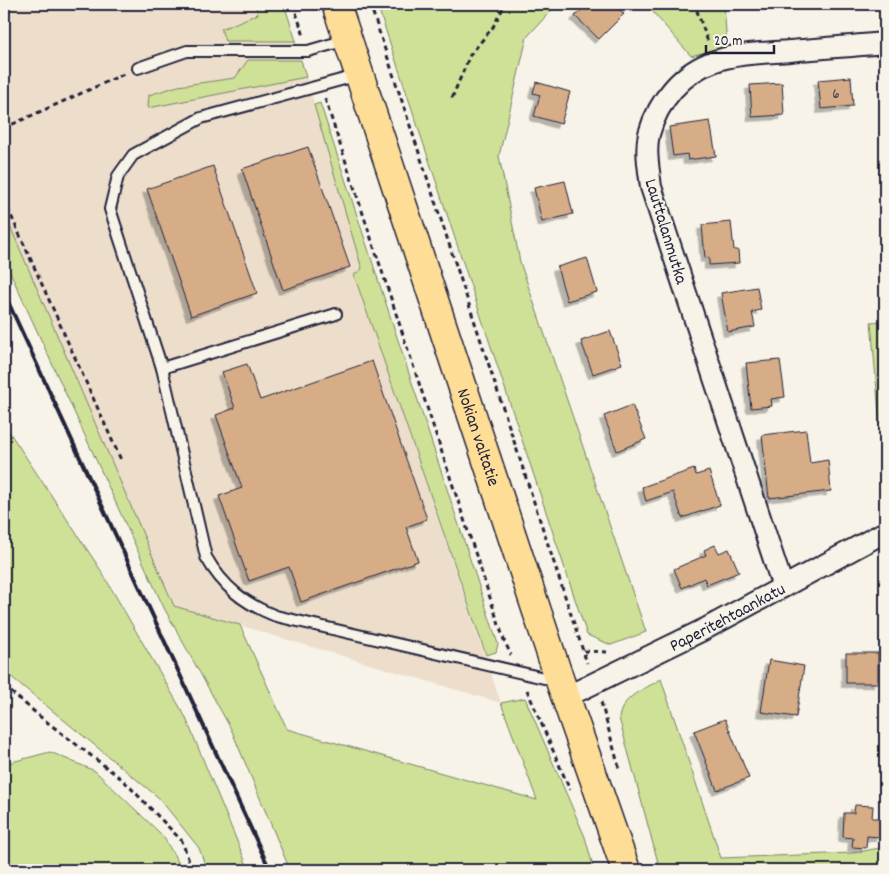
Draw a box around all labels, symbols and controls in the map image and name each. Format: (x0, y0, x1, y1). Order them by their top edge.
scale bar (706, 22, 774, 54)
text: 20 m (714, 31, 742, 53)
house number: 6 (832, 84, 840, 106)
street label: Lauttalanmutka (637, 176, 693, 288)
street label: Nokian valtatie (449, 385, 505, 490)
street label: Paperitehtaankatu (666, 578, 791, 659)

